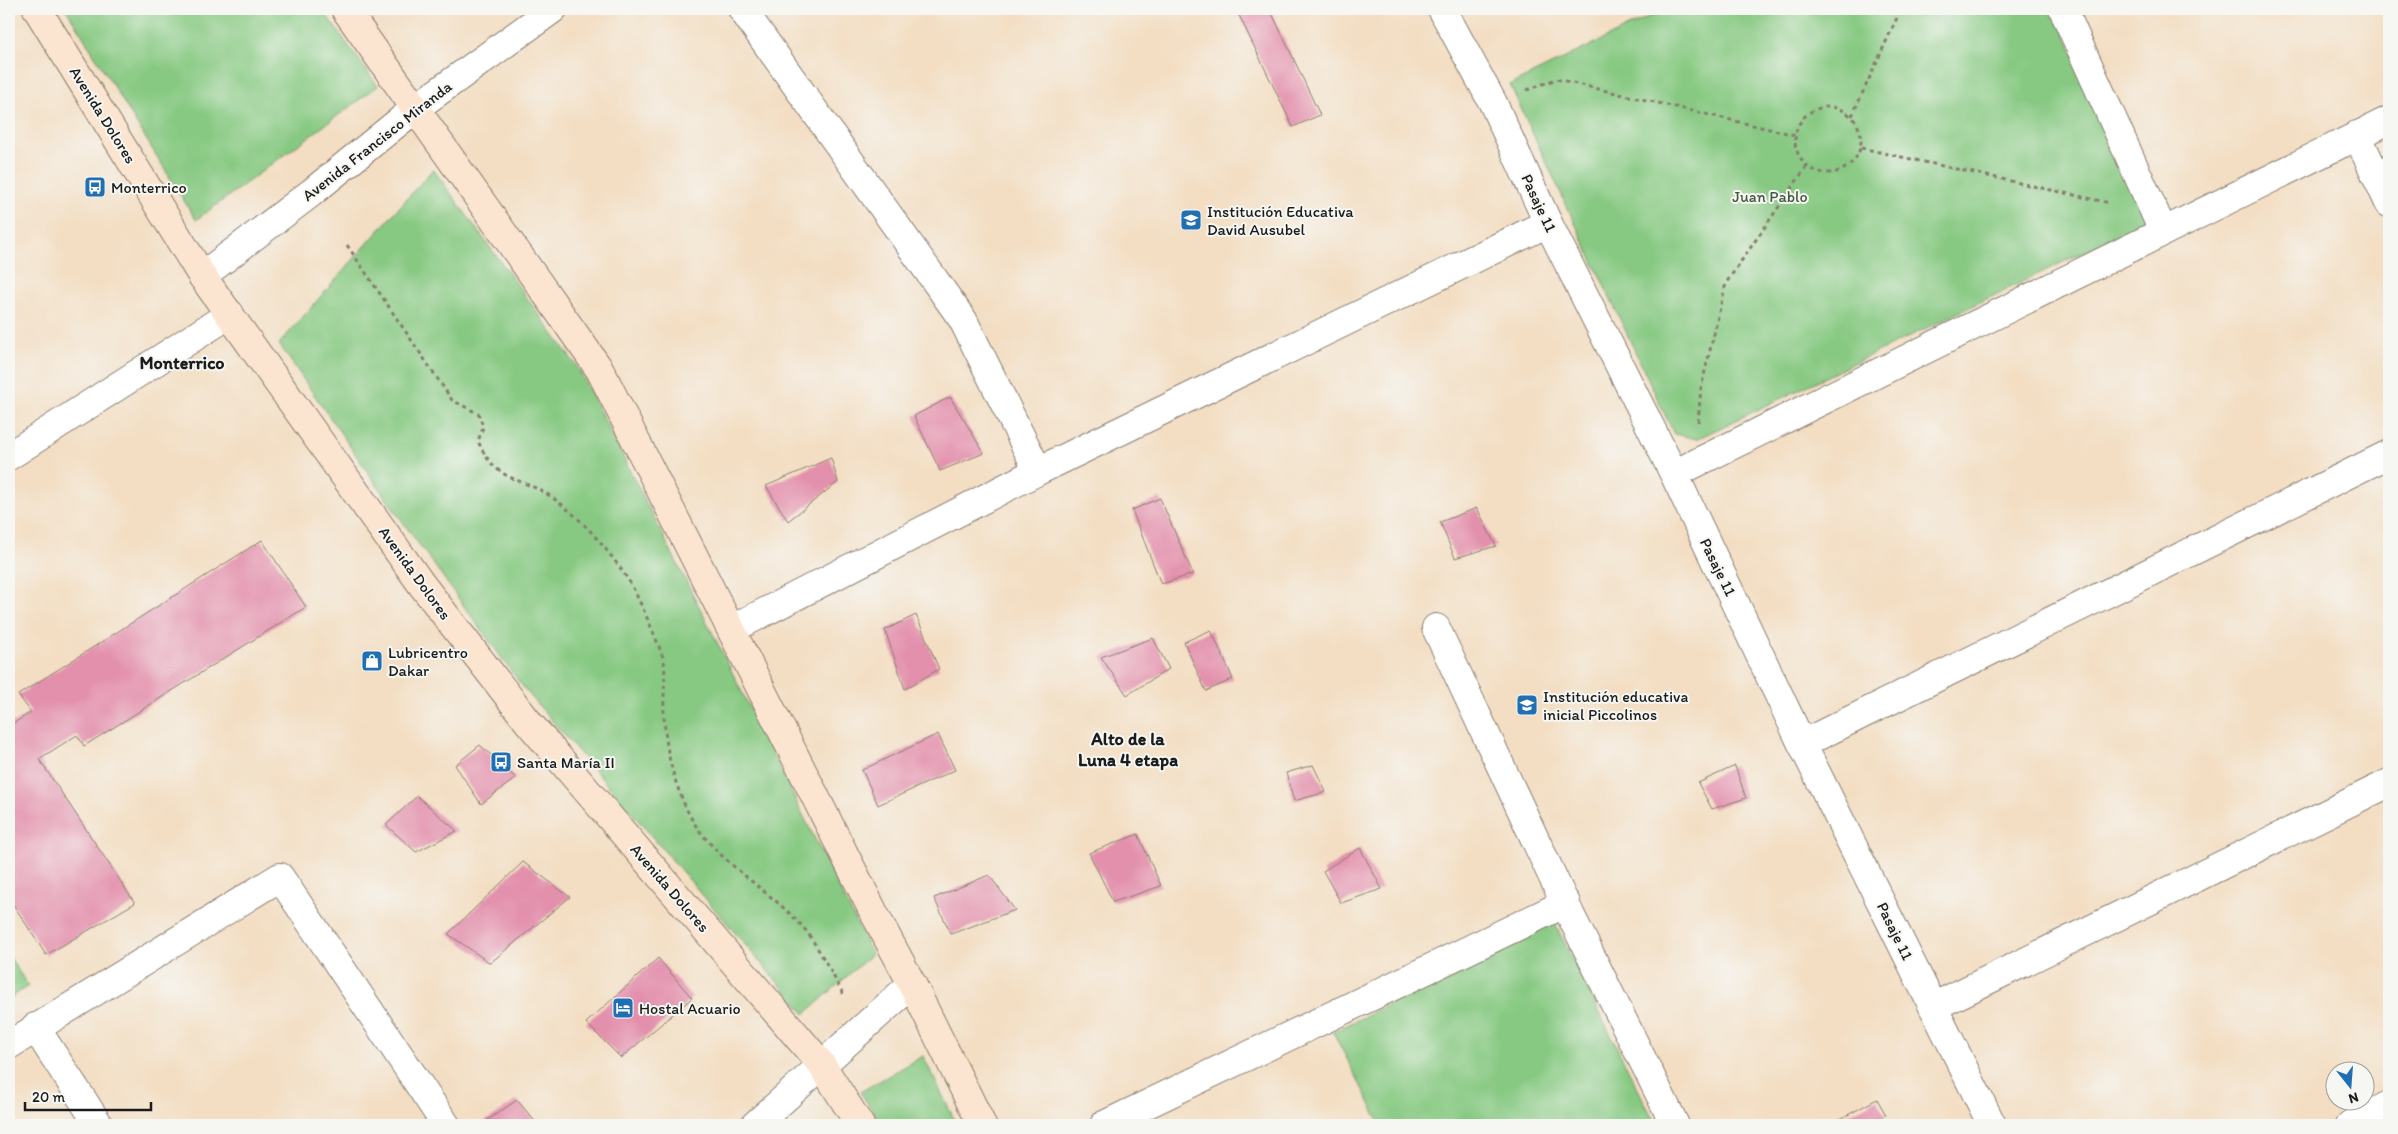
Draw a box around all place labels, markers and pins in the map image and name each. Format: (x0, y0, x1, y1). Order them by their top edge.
bus stop icon: Monterrico (83, 175, 107, 199)
place label: Monterrico (111, 178, 187, 197)
place label: Institución Educativa David Ausubel (1207, 202, 1354, 239)
school or university icon: Institución Educativa David Ausubel (1179, 208, 1203, 232)
place label: Lubricentro Dakar (388, 643, 468, 680)
shop icon: Lubricentro Dakar (360, 649, 384, 673)
place label: Institución educativa inicial Piccolinos (1543, 687, 1689, 724)
school or university icon: Institución educativa inicial Piccolinos (1515, 693, 1539, 717)
bus stop icon: Santa María II (489, 750, 513, 774)
place label: Santa María II (517, 753, 615, 772)
hotel icon: Hostal Acuario (611, 996, 635, 1020)
place label: Hostal Acuario (639, 999, 741, 1018)

